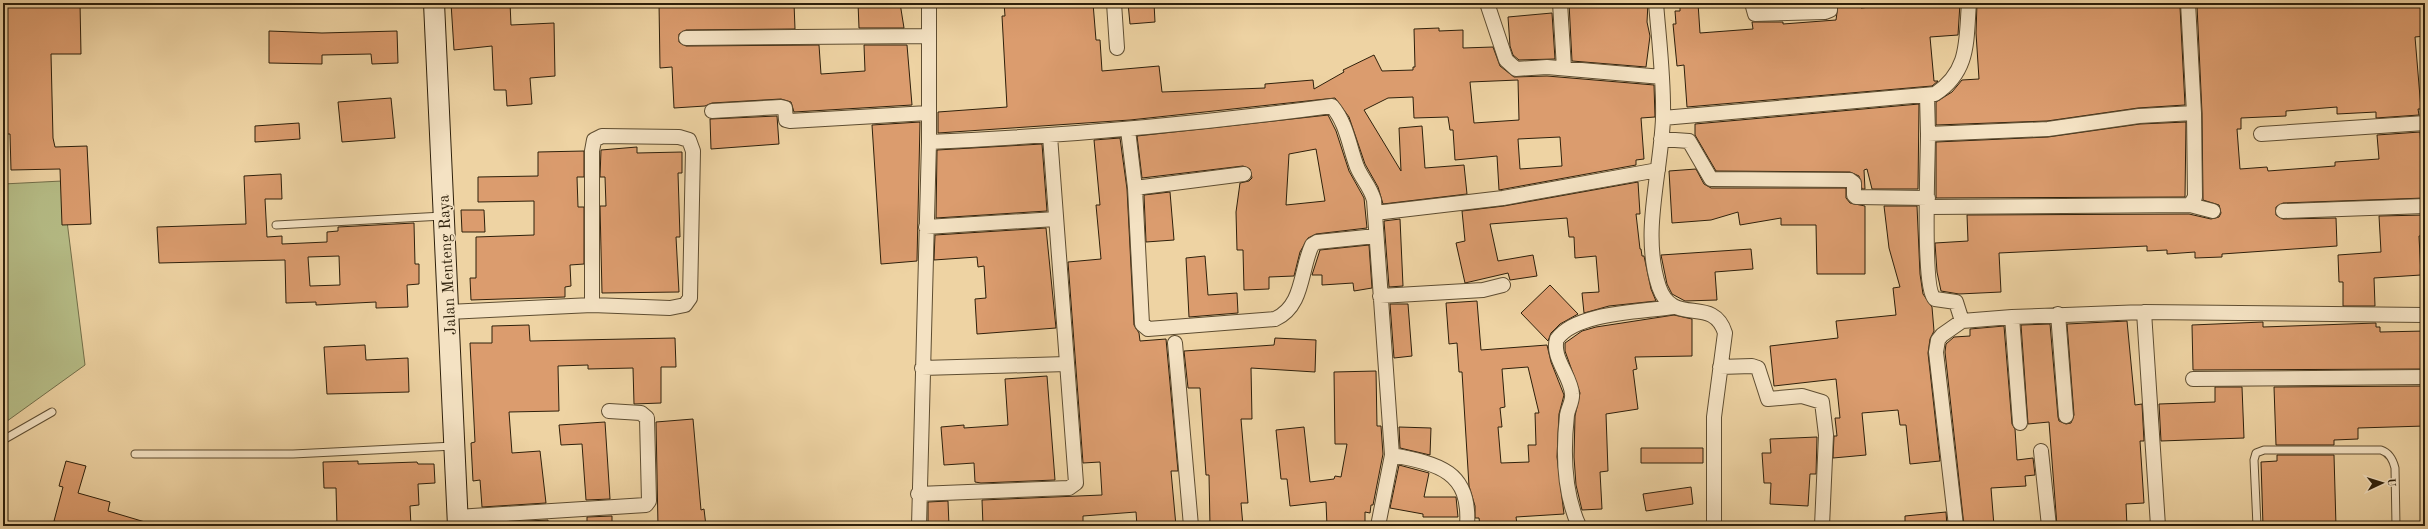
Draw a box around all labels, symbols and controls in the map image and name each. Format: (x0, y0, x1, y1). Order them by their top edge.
street label: Jalan Menteng Raya (436, 194, 460, 336)
north arrow (2362, 463, 2402, 503)
text: U (2385, 478, 2396, 487)

